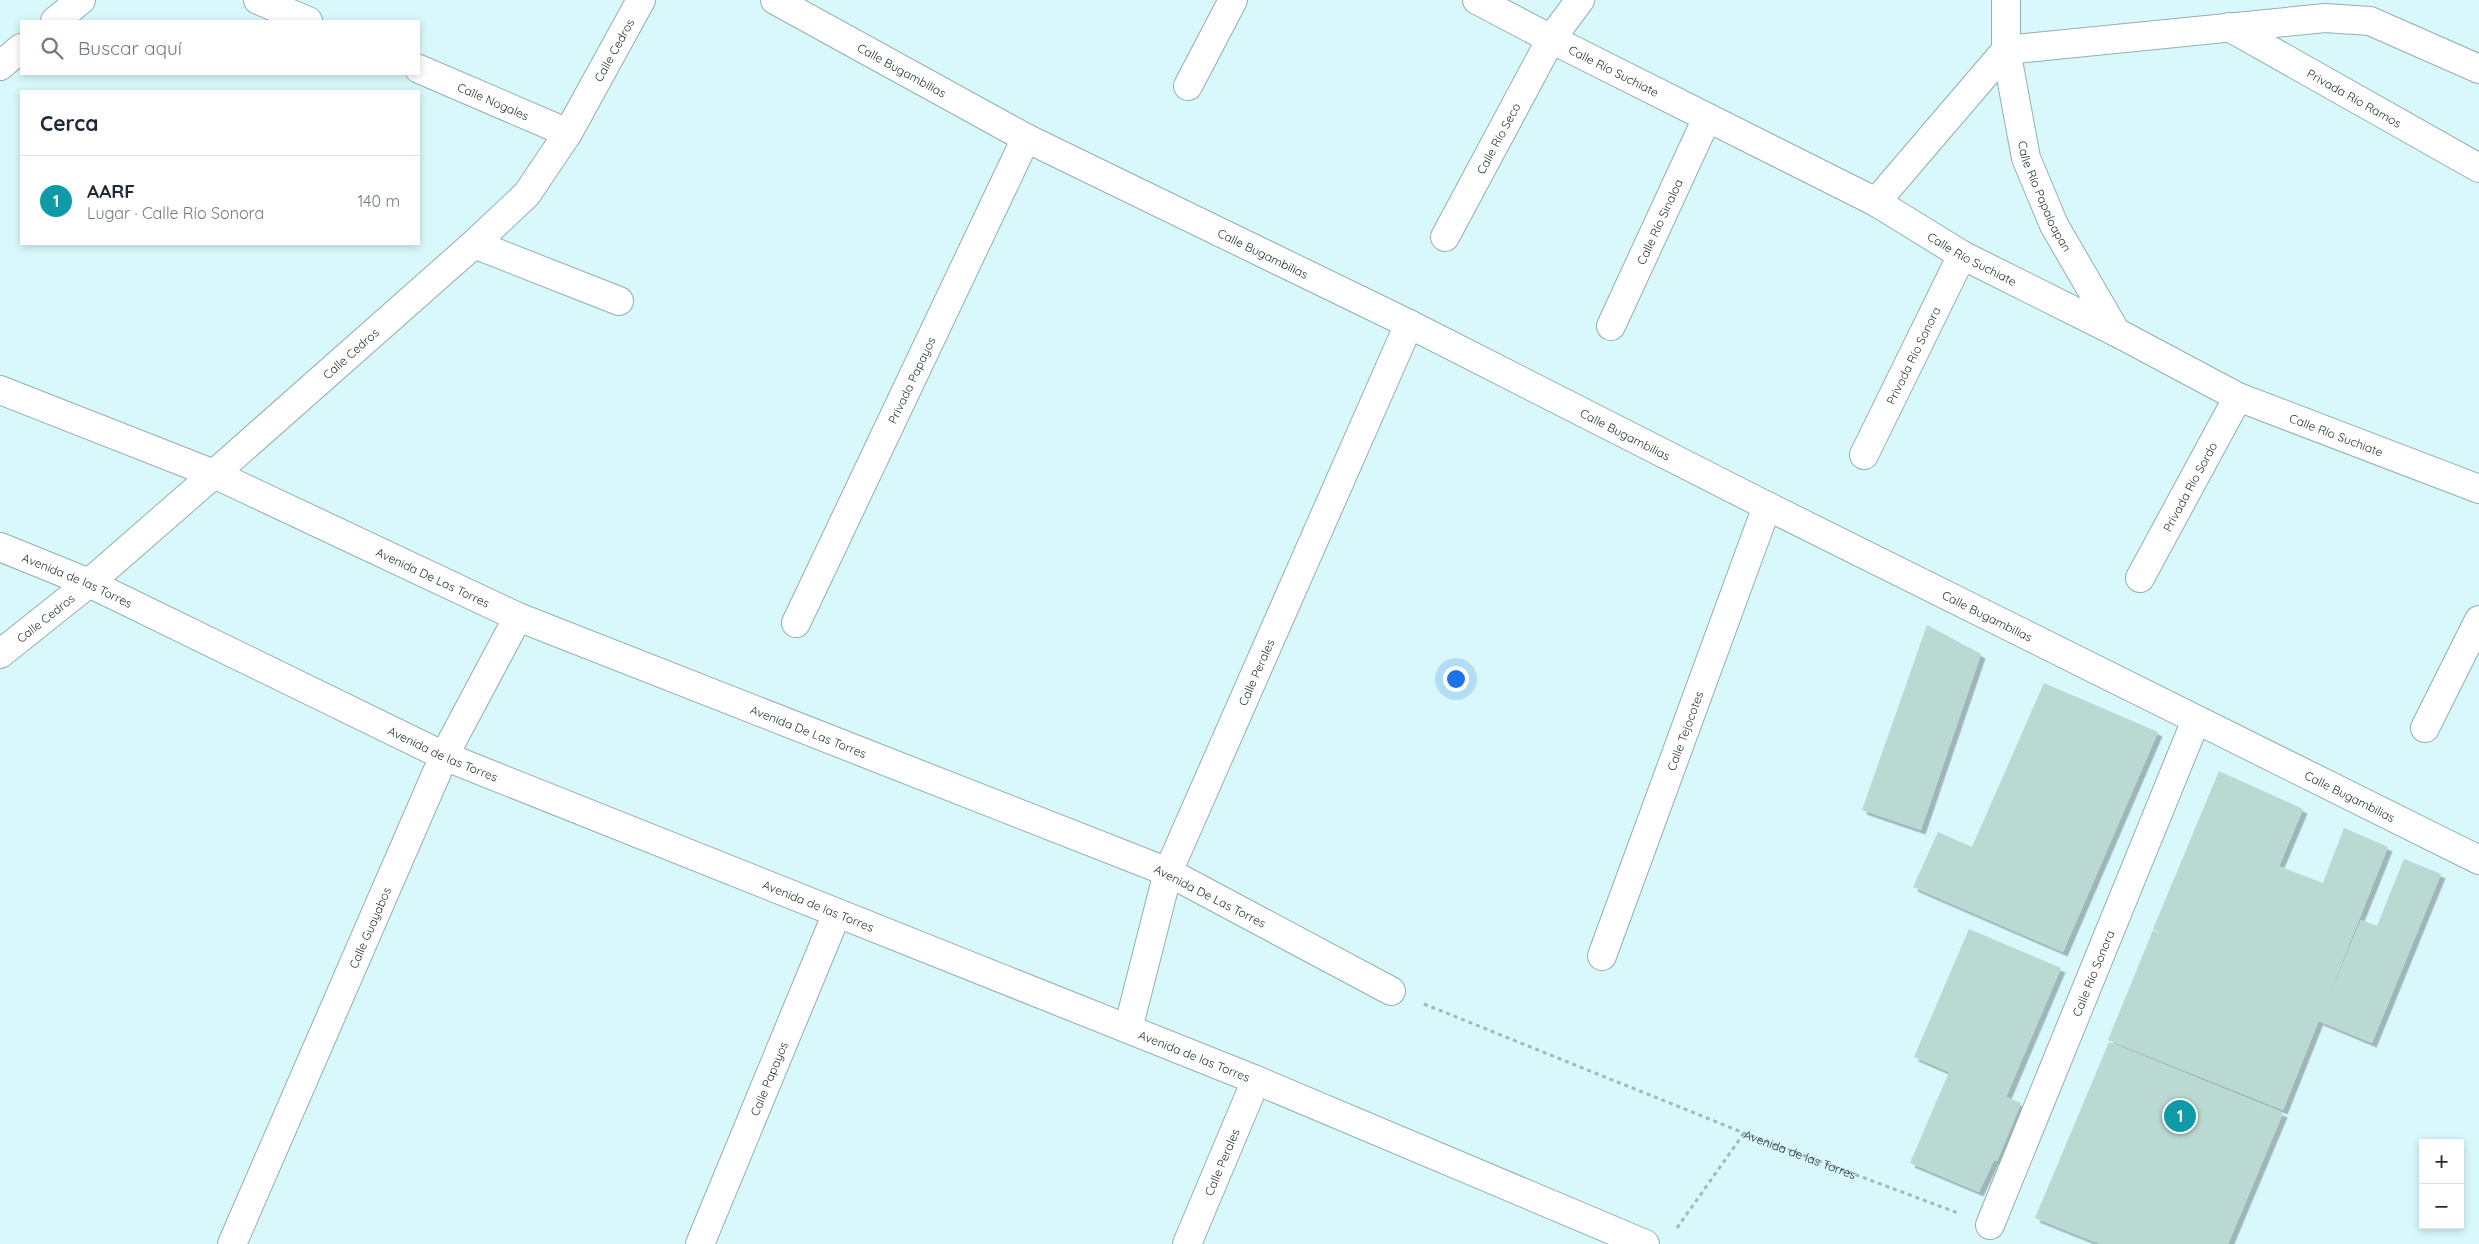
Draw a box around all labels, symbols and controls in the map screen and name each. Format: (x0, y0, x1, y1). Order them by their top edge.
street label: Calle Cedros (590, 15, 637, 84)
search box (20, 20, 420, 75)
icon: search (38, 34, 66, 62)
text: Buscar aquí (78, 36, 182, 60)
street label: Calle Bugambilias (855, 39, 949, 100)
street label: Calle Río Suchiate (1566, 42, 1662, 100)
street label: Privada Río Ramos (2304, 65, 2405, 131)
street label: Calle Nogales (455, 79, 532, 123)
street label: Calle Río Seco (1473, 100, 1523, 177)
text: Cerca (40, 110, 98, 136)
street label: Calle Río Papaloapan (2015, 139, 2075, 254)
street label: Calle Río Sinaloa (1633, 176, 1685, 267)
text: AARF (87, 179, 135, 203)
text: 1 (53, 191, 59, 211)
text: 140 m (357, 191, 400, 211)
text: Lugar · Calle Río Sonora (87, 203, 264, 223)
street label: Calle Bugambilias (1215, 225, 1311, 282)
street label: Calle Río Suchiate (1925, 228, 2019, 289)
street label: Privada Río Sonora (1883, 304, 1943, 407)
street label: Calle Cedros (319, 324, 382, 382)
street label: Privada Papayos (884, 334, 938, 426)
street label: Calle Bugambilias (1578, 405, 1673, 463)
street label: Calle Río Suchiate (2287, 410, 2386, 459)
street label: Privada Río Sordo (2159, 439, 2220, 534)
street label: Avenida De Las Torres (374, 544, 493, 610)
street label: Avenida de las Torres (20, 549, 135, 611)
street label: Calle Bugambilias (1940, 587, 2035, 644)
street label: Calle Cedros (13, 590, 78, 645)
street label: Calle Perales (1235, 636, 1277, 708)
your location (1443, 666, 1469, 692)
street label: Calle Tejocotes (1663, 689, 1706, 772)
street label: Avenida De Las Torres (748, 701, 869, 761)
street label: Avenida de las Torres (386, 722, 500, 784)
street label: Calle Bugambilias (2302, 767, 2398, 825)
street label: Avenida De Las Torres (1152, 861, 1269, 931)
street label: Avenida de las Torres (760, 876, 877, 934)
street label: Calle Guayabos (345, 884, 394, 971)
street label: Calle Río Sonora (2068, 928, 2117, 1018)
street label: Avenida de las Torres (1137, 1027, 1253, 1085)
street label: Calle Papayos (746, 1039, 791, 1118)
pin: 1 (2164, 1097, 2196, 1135)
street label: Calle Perales (1201, 1126, 1242, 1198)
street label: Avenida de las Torres (1742, 1126, 1859, 1182)
map controls (2419, 1139, 2464, 1229)
button: + (2419, 1139, 2464, 1184)
button: − (2419, 1184, 2464, 1229)

